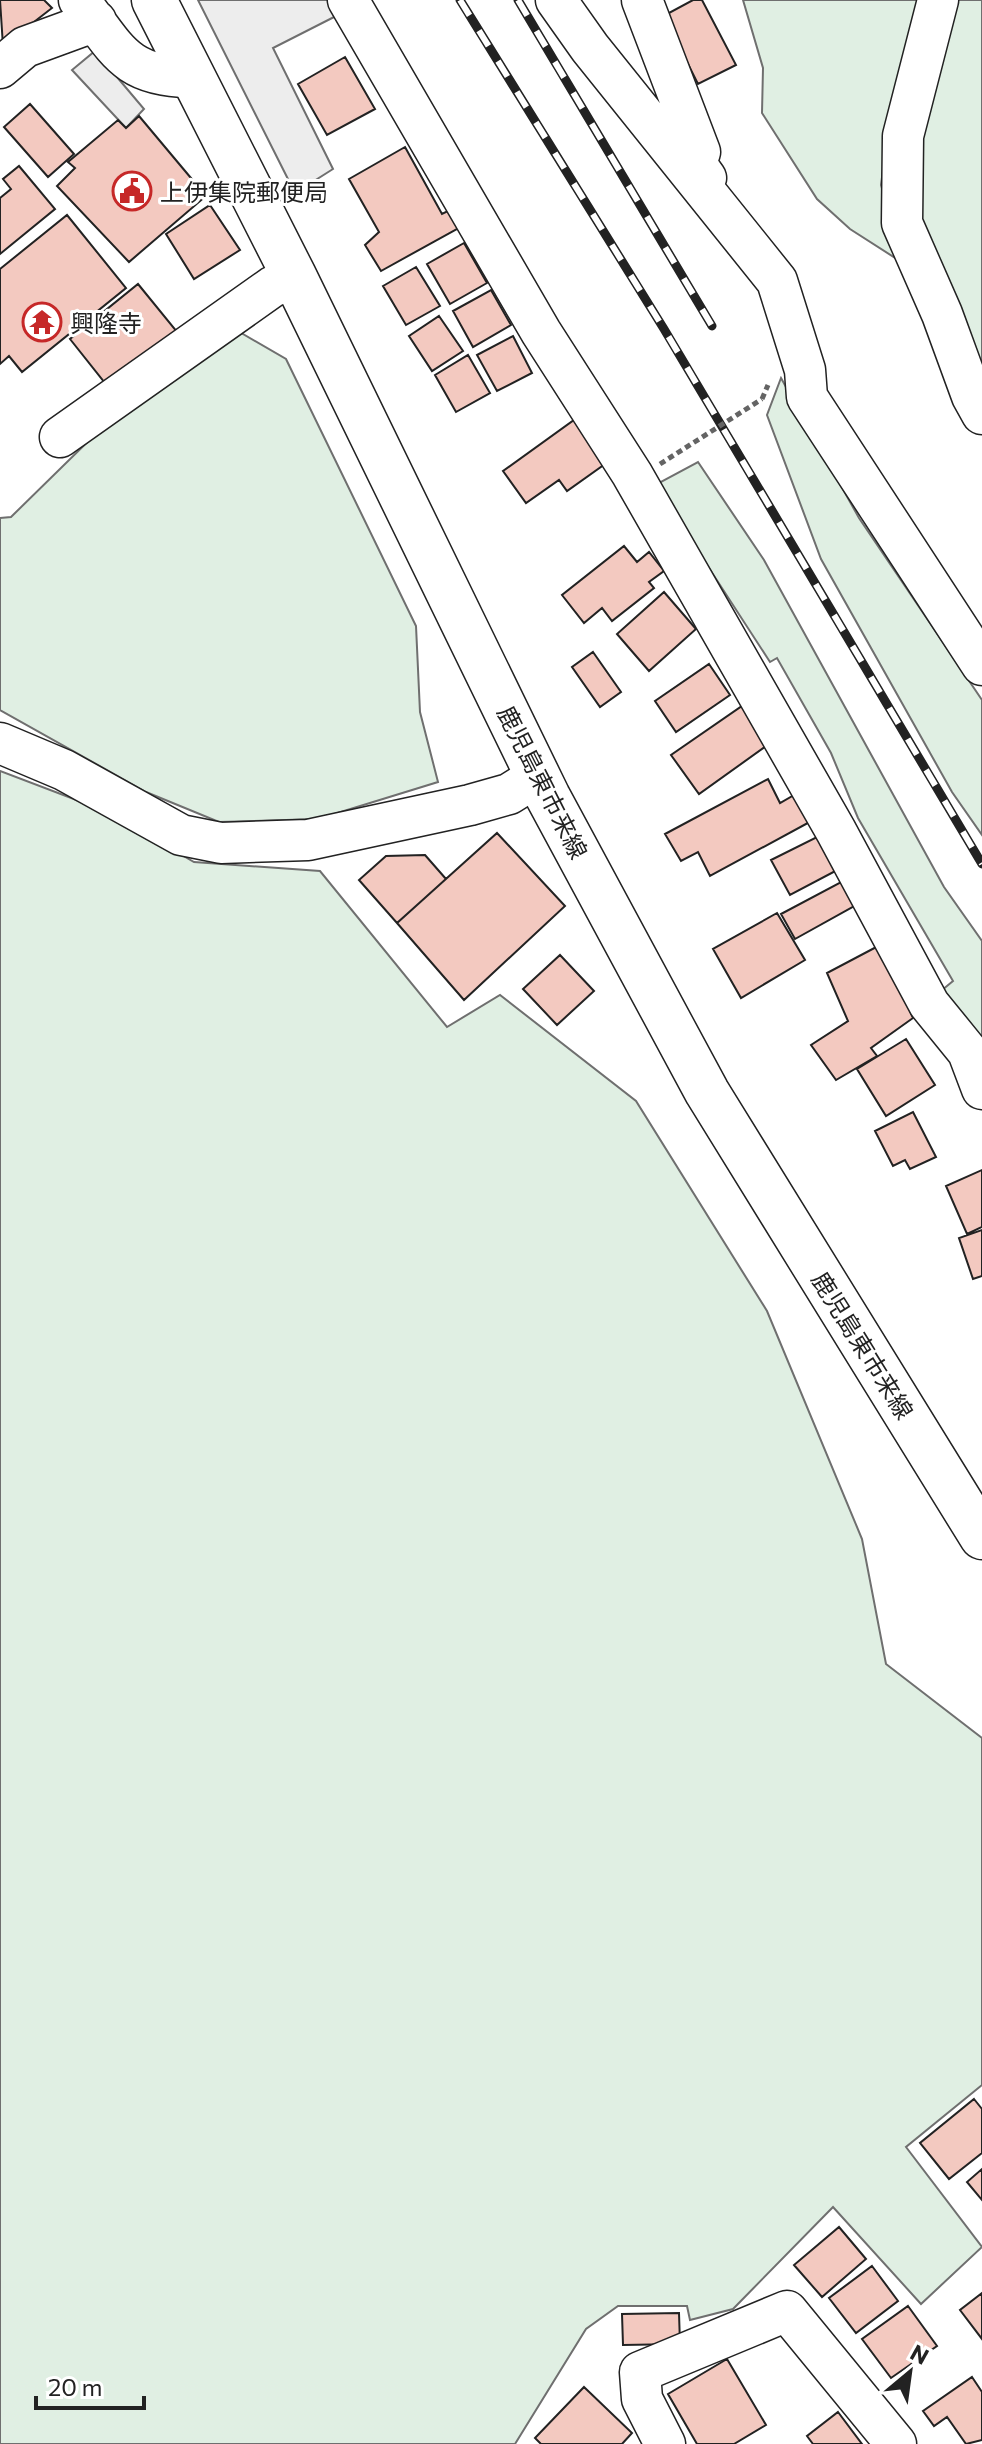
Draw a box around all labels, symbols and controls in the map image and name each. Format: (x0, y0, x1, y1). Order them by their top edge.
public building icon: 上伊集院郵便局 (111, 170, 153, 212)
place label: 上伊集院郵便局 (160, 177, 328, 206)
temple icon: 興隆寺 (21, 301, 63, 343)
place label: 興隆寺 (70, 308, 142, 337)
street label: 鹿児島東市来線 (492, 701, 594, 863)
street label: 鹿児島東市来線 (806, 1266, 920, 1424)
north arrow (870, 2332, 950, 2412)
text: N (906, 2338, 934, 2370)
scale bar (36, 2360, 144, 2410)
text: 20 m (48, 2372, 102, 2401)

